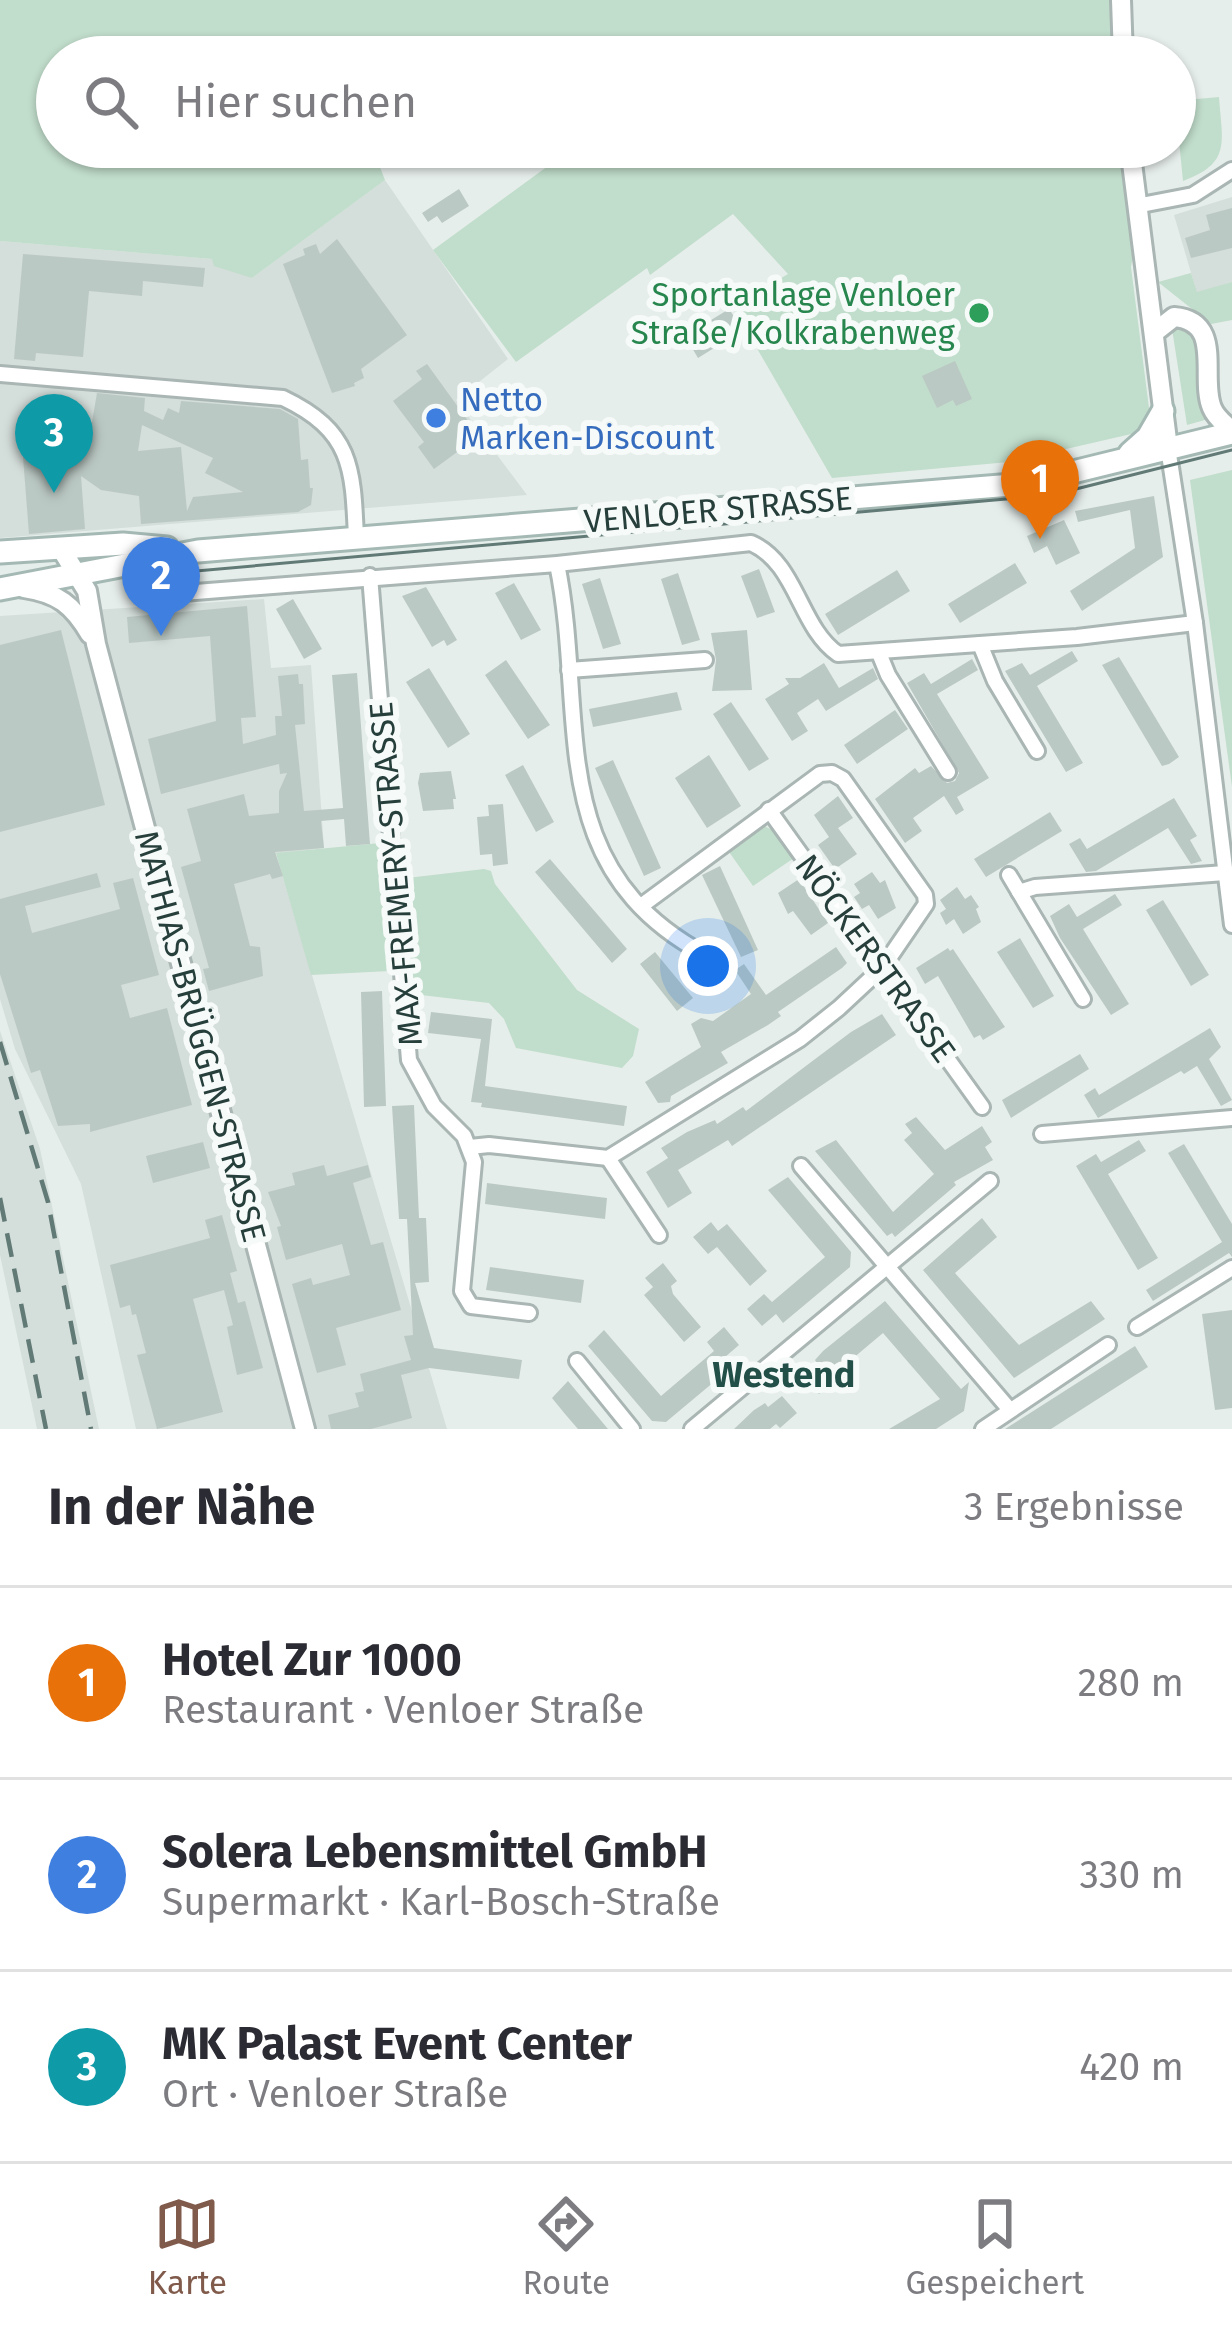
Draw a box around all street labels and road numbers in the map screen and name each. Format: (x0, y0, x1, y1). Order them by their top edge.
street label: VENLOER STRASSE (582, 478, 854, 542)
street label: MAX-FREMERY-STRASSE (361, 700, 431, 1048)
street label: MATHIAS-BRÜGGEN-STRASSE (126, 826, 274, 1246)
street label: NÖCKERSTRASSE (786, 847, 964, 1070)

